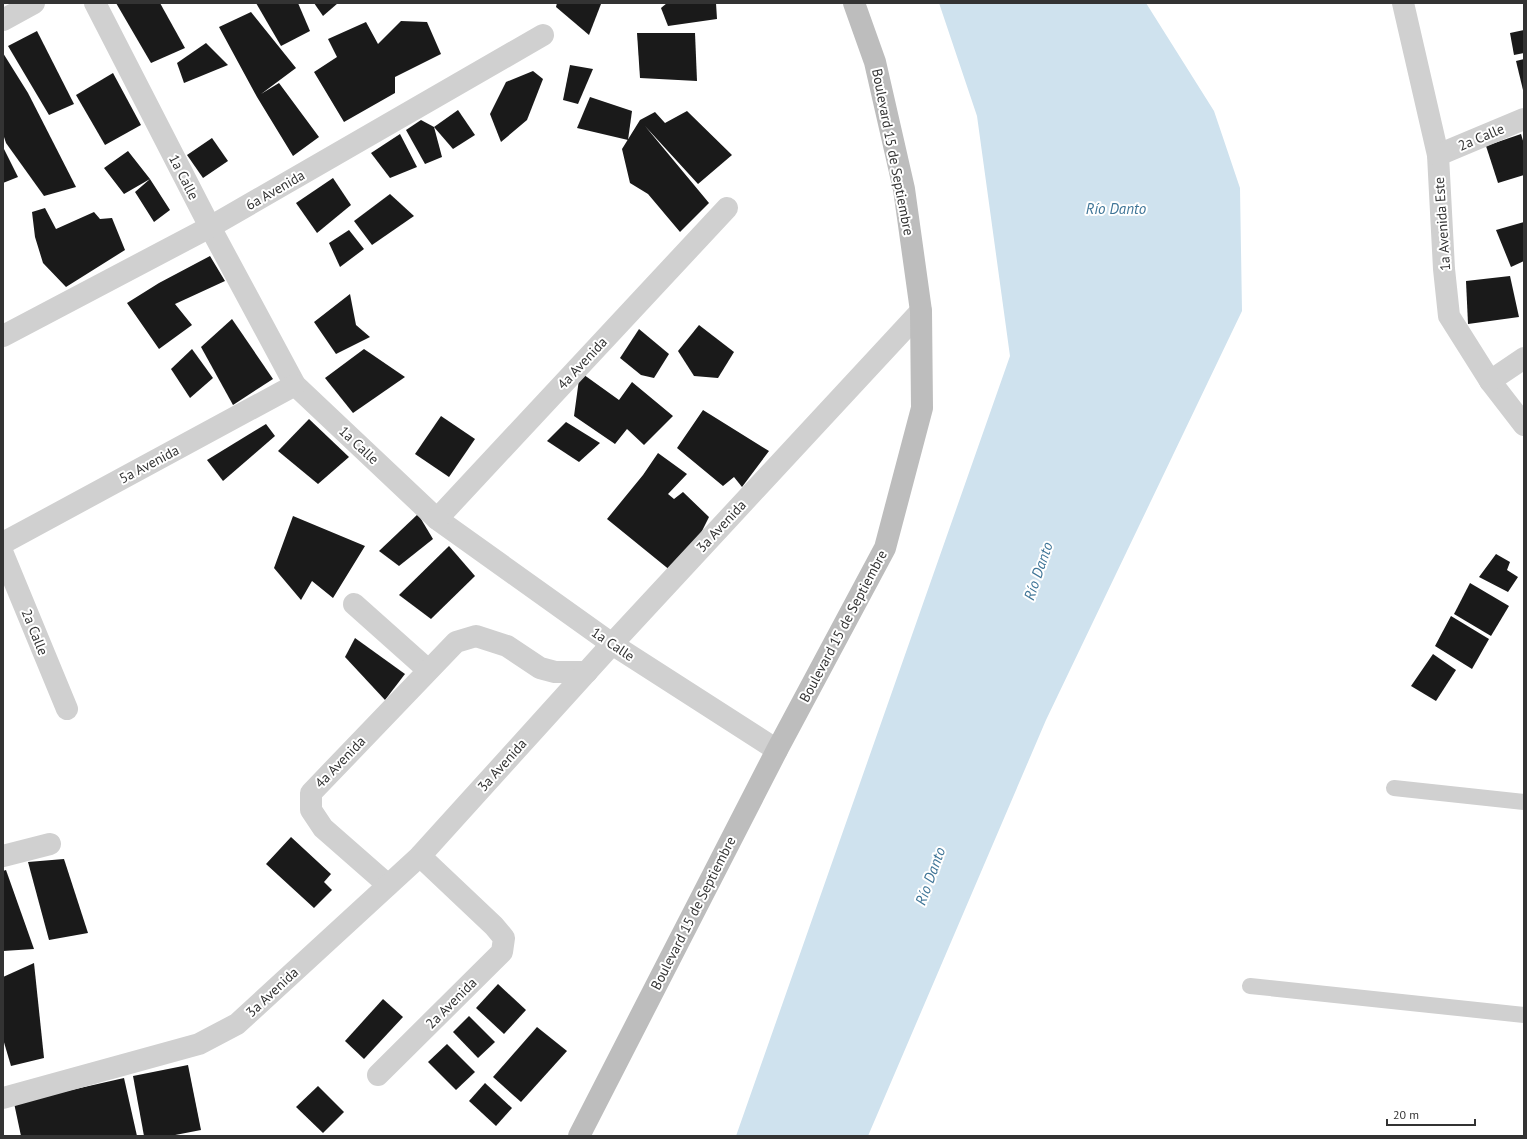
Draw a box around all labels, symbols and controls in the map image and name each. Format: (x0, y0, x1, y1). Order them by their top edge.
street label: Boulevard 15 de Septiembre (868, 67, 918, 237)
street label: 2a Calle (1455, 119, 1507, 155)
street label: 1a Calle (165, 151, 203, 203)
street label: 6a Avenida (242, 166, 308, 214)
street label: 1a Avenida Este (1430, 176, 1454, 272)
water label: Río Danto (1086, 199, 1146, 218)
street label: 4a Avenida (553, 333, 611, 393)
street label: 1a Calle (335, 422, 383, 468)
street label: 5a Avenida (116, 441, 182, 487)
street label: 3a Avenida (692, 496, 750, 556)
water label: Río Danto (1019, 539, 1057, 603)
street label: Boulevard 15 de Septiembre (795, 547, 891, 705)
street label: 2a Calle (18, 606, 52, 658)
street label: 1a Calle (588, 623, 638, 665)
street label: 4a Avenida (311, 732, 369, 792)
street label: 3a Avenida (474, 735, 531, 795)
street label: Boulevard 15 de Septiembre (646, 833, 740, 993)
water label: Río Danto (911, 844, 949, 908)
street label: 3a Avenida (242, 963, 302, 1021)
street label: 2a Avenida (422, 974, 480, 1032)
scale bar (1387, 1101, 1475, 1127)
text: 20 m (1393, 1107, 1419, 1122)

